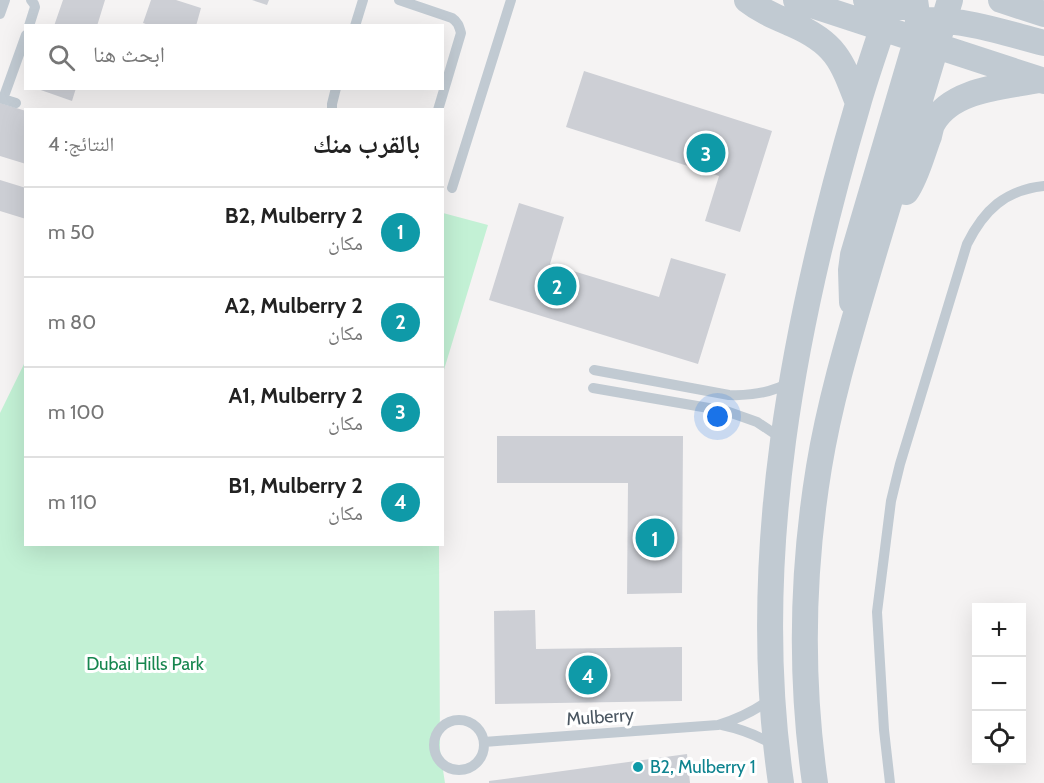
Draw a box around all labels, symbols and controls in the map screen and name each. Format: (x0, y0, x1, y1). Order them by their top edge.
search box (24, 24, 444, 90)
icon: search (45, 41, 78, 74)
text: ابحث هنا (93, 41, 165, 68)
text: بالقرب منك (313, 128, 420, 160)
pin: 3 (686, 130, 726, 176)
text: النتائج: 4 (48, 132, 114, 156)
text: B2, Mulberry 2 (225, 202, 363, 229)
text: 50 m (48, 220, 95, 244)
text: 1 (397, 220, 404, 244)
text: مكان (328, 231, 363, 255)
pin: 2 (538, 264, 576, 308)
text: A2, Mulberry 2 (225, 292, 363, 319)
text: 80 m (48, 310, 96, 334)
text: 2 (395, 310, 406, 334)
text: مكان (328, 321, 363, 345)
text: A1, Mulberry 2 (229, 382, 363, 409)
text: 100 m (48, 400, 105, 424)
text: 3 (395, 400, 406, 424)
your location (703, 402, 732, 431)
text: مكان (328, 411, 363, 435)
text: B1, Mulberry 2 (228, 472, 363, 499)
text: 110 m (48, 490, 97, 514)
text: 4 (394, 490, 407, 514)
text: مكان (328, 501, 363, 525)
pin: 1 (636, 516, 674, 560)
map controls (972, 603, 1026, 765)
button: + (972, 603, 1026, 657)
pin: 4 (568, 652, 608, 698)
park label: Dubai Hills Park (86, 653, 205, 675)
button: − (972, 657, 1026, 711)
street label: Mulberry (565, 704, 635, 730)
button: locate (972, 711, 1026, 765)
place label: B2, Mulberry 1 (650, 756, 756, 778)
marker: B2, Mulberry 1 (631, 760, 645, 774)

